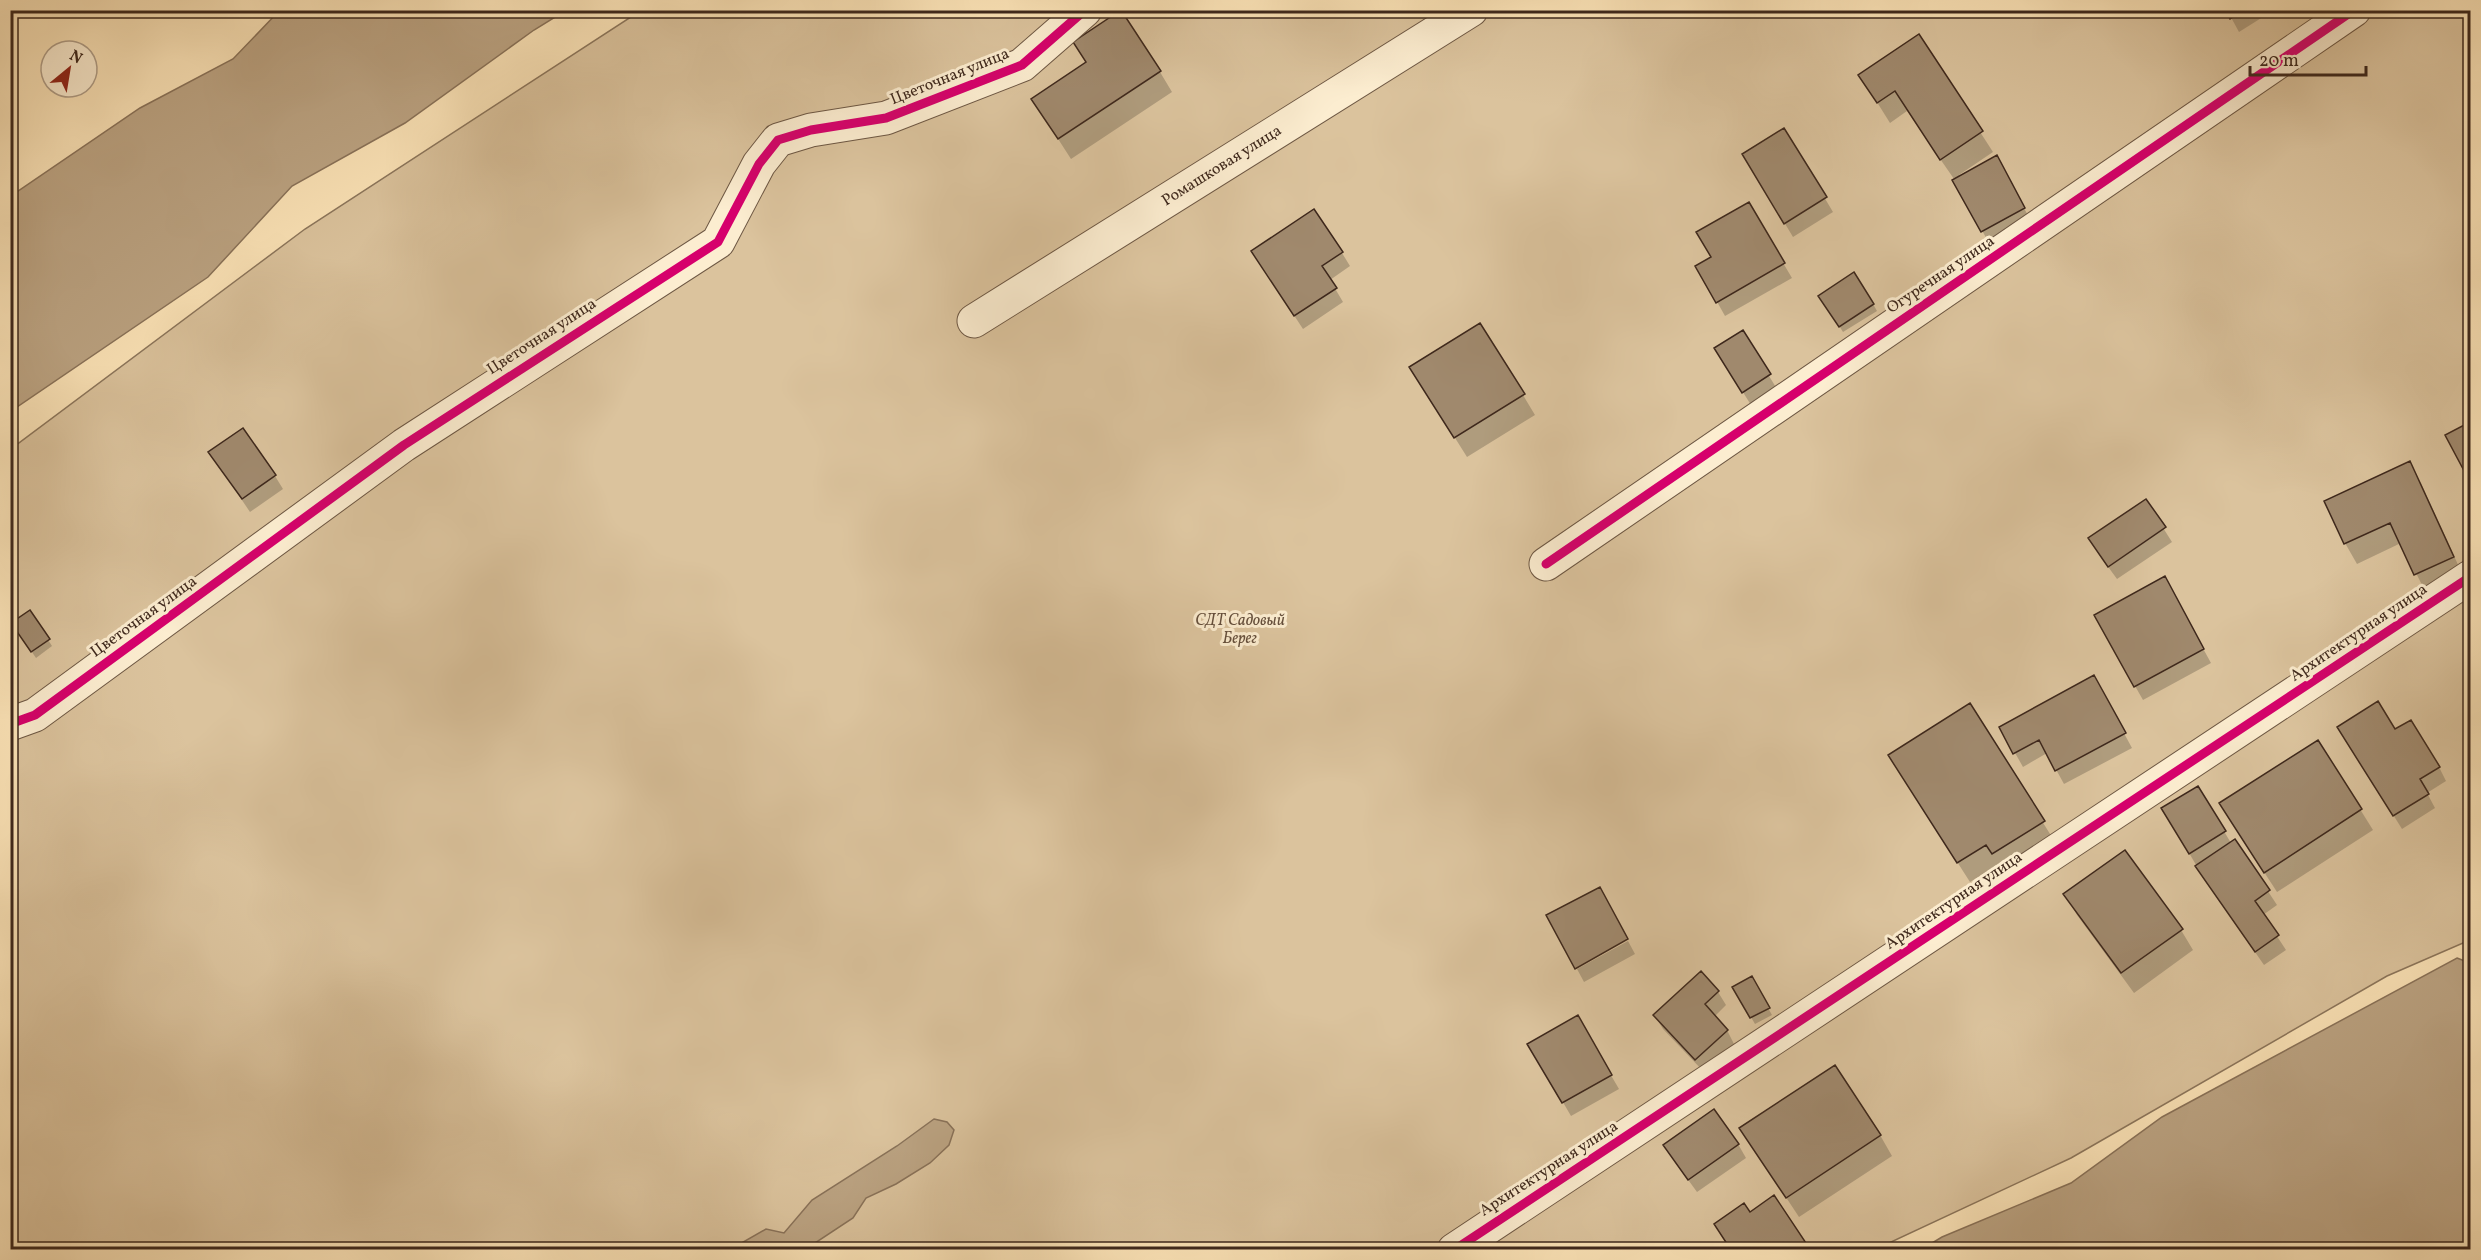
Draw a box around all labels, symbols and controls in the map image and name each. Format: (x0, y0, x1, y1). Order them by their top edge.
north arrow (39, 39, 99, 99)
scale bar (2250, 39, 2366, 77)
street label: Цветочная улица (887, 43, 1013, 111)
text: N (65, 45, 86, 70)
text: 20 m (2259, 49, 2299, 74)
street label: Ромашковая улица (1158, 120, 1286, 212)
street label: Огуречная улица (1883, 231, 1999, 319)
street label: Цветочная улица (483, 293, 601, 381)
street label: Цветочная улица (86, 571, 202, 663)
street label: Архитектурная улица (2286, 579, 2432, 687)
park label: СДТ Садовый Берег (1195, 610, 1285, 650)
street label: Архитектурная улица (1881, 847, 2027, 955)
street label: Архитектурная улица (1475, 1116, 1623, 1222)

